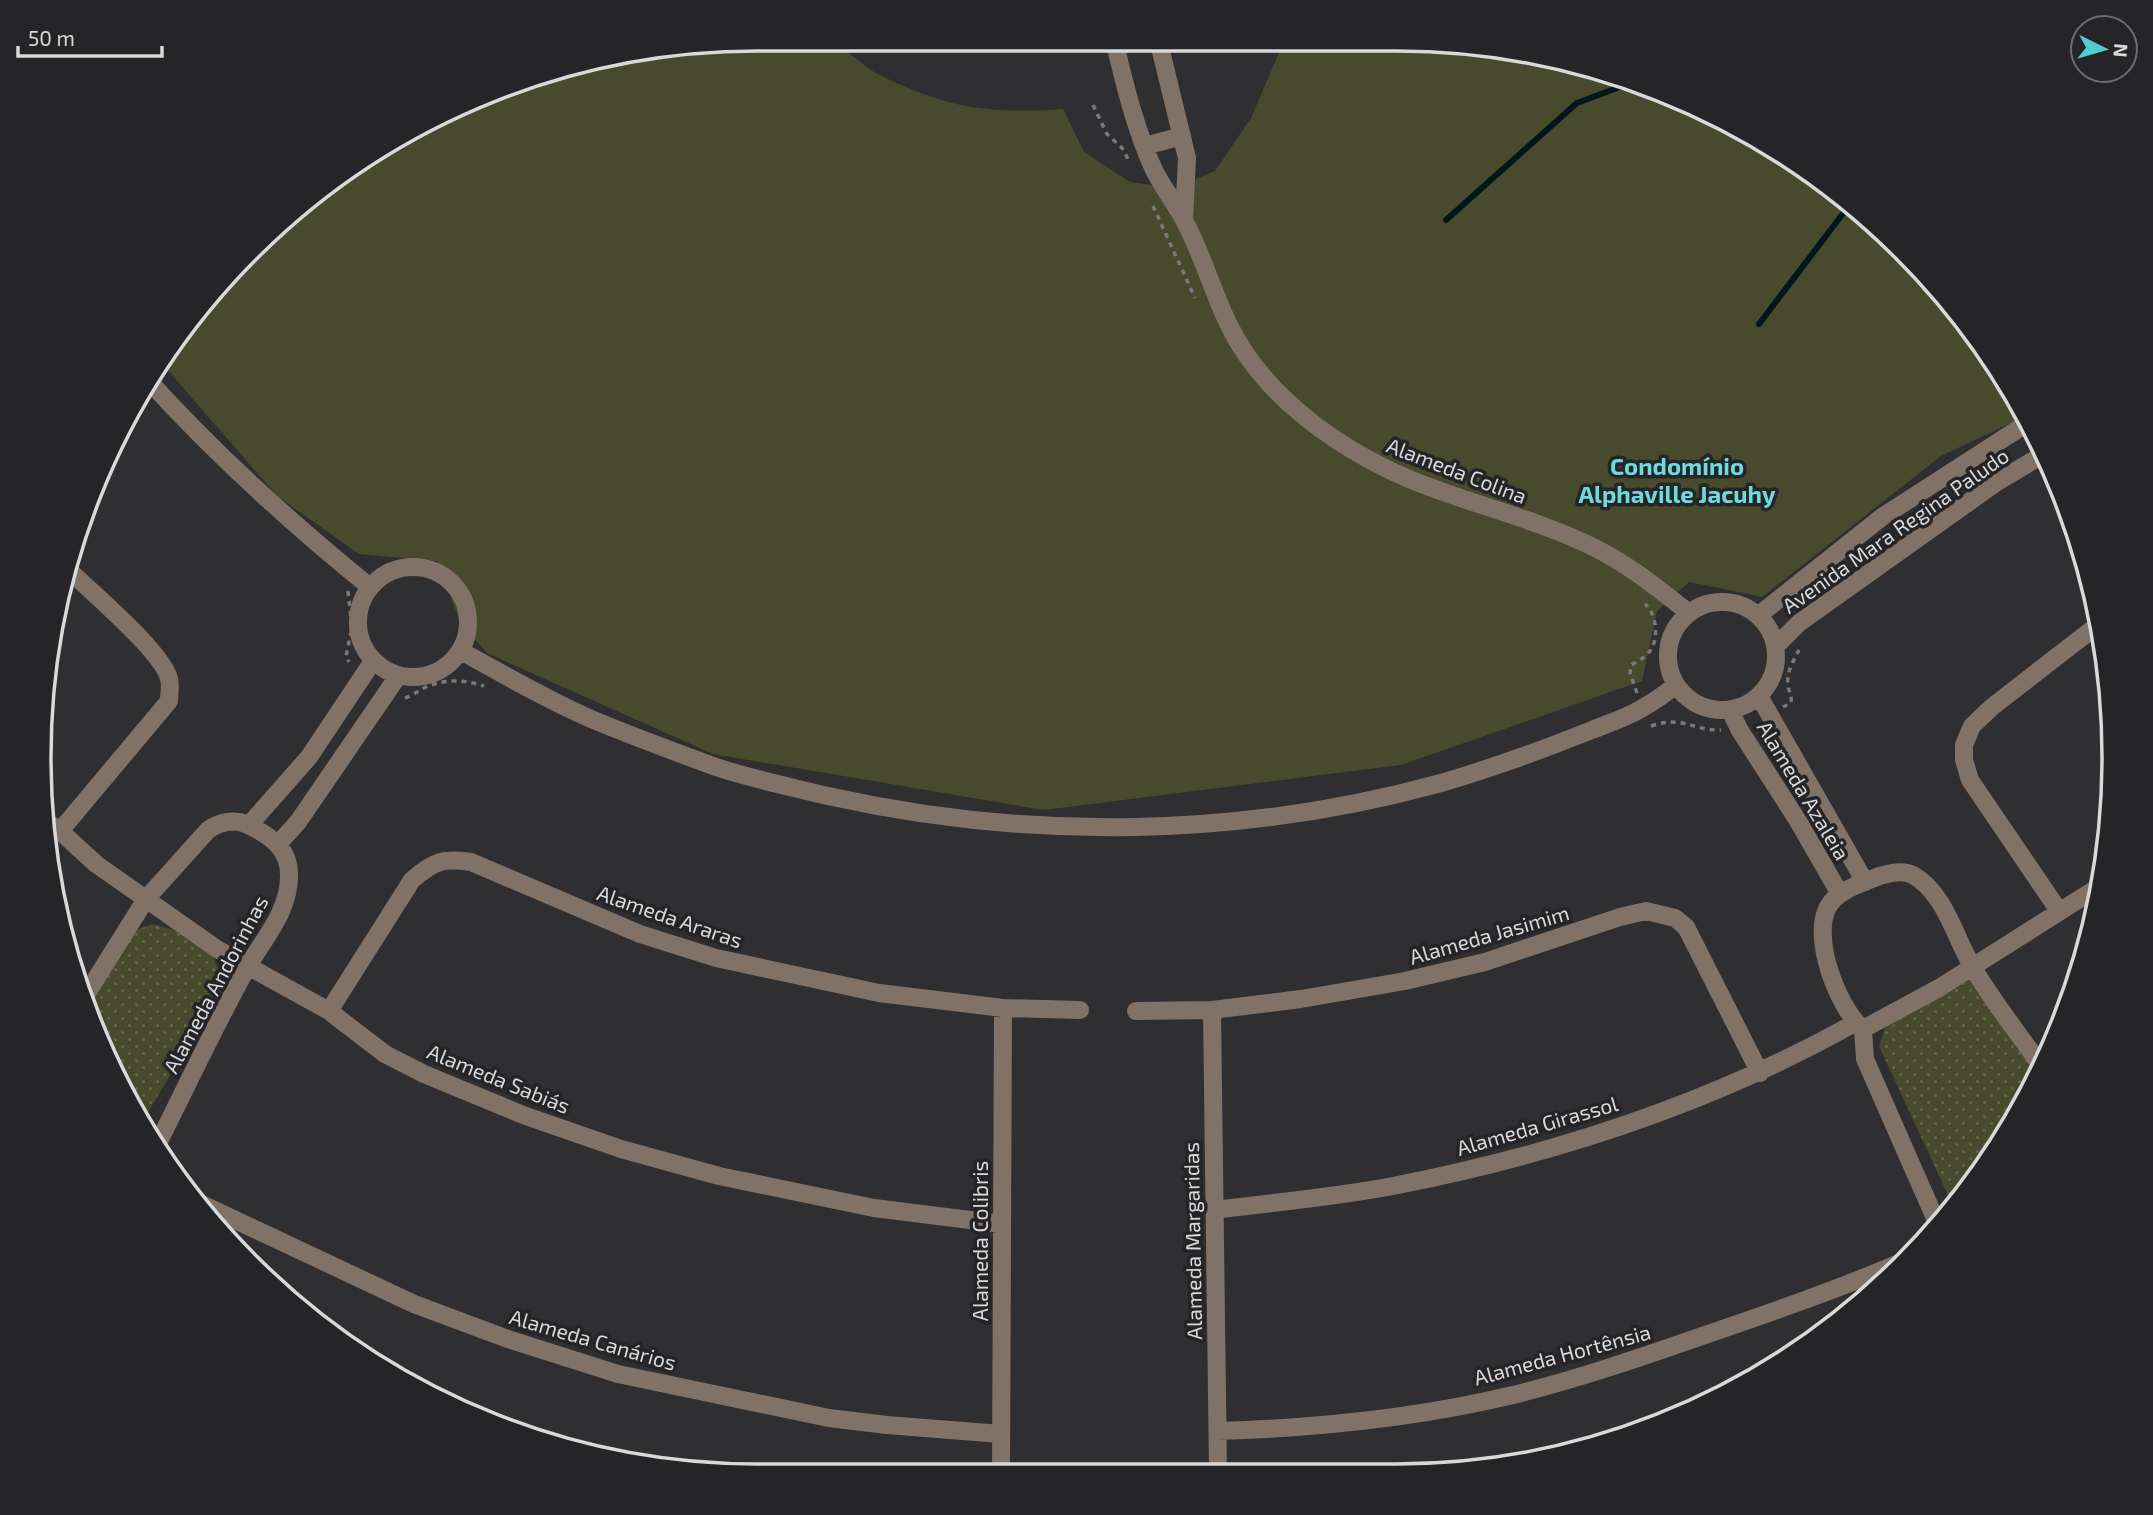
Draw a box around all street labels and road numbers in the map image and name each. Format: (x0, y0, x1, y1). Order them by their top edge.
street label: Alameda Colina (1384, 432, 1530, 508)
street label: Avenida Mara Regina Paludo (1777, 442, 2013, 618)
street label: Alameda Azaleia (1753, 716, 1855, 864)
street label: Alameda Araras (594, 879, 746, 953)
street label: Alameda Andorinhas (158, 891, 272, 1077)
street label: Alameda Jasimim (1406, 899, 1572, 969)
street label: Alameda Sabiás (424, 1038, 574, 1118)
street label: Alameda Girassol (1453, 1090, 1621, 1160)
street label: Alameda Margaridas (1178, 1142, 1206, 1340)
street label: Alameda Colibris (967, 1161, 992, 1321)
street label: Alameda Canários (507, 1303, 679, 1375)
street label: Alameda Hortênsia (1471, 1318, 1653, 1390)

